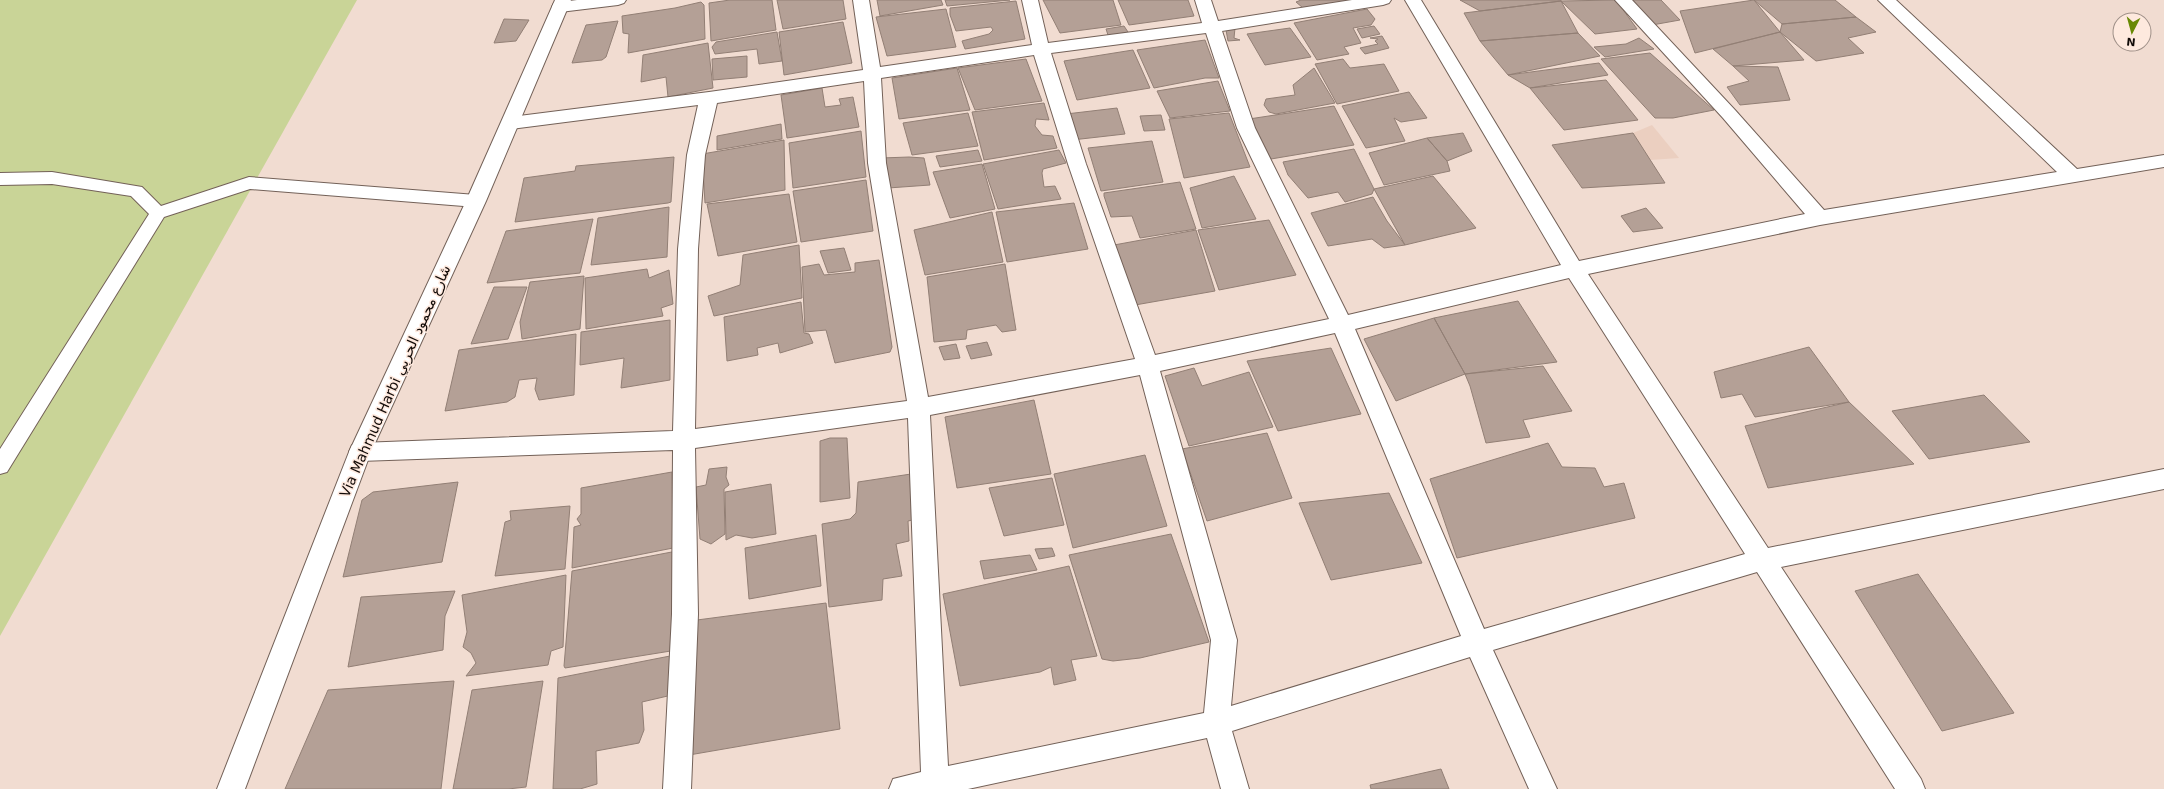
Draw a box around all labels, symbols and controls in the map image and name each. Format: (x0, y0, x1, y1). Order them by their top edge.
north arrow (2112, 12, 2152, 52)
text: N (2126, 35, 2136, 48)
street label: Via Mahmud Harbi شارع محمود الحربي (336, 263, 455, 500)

